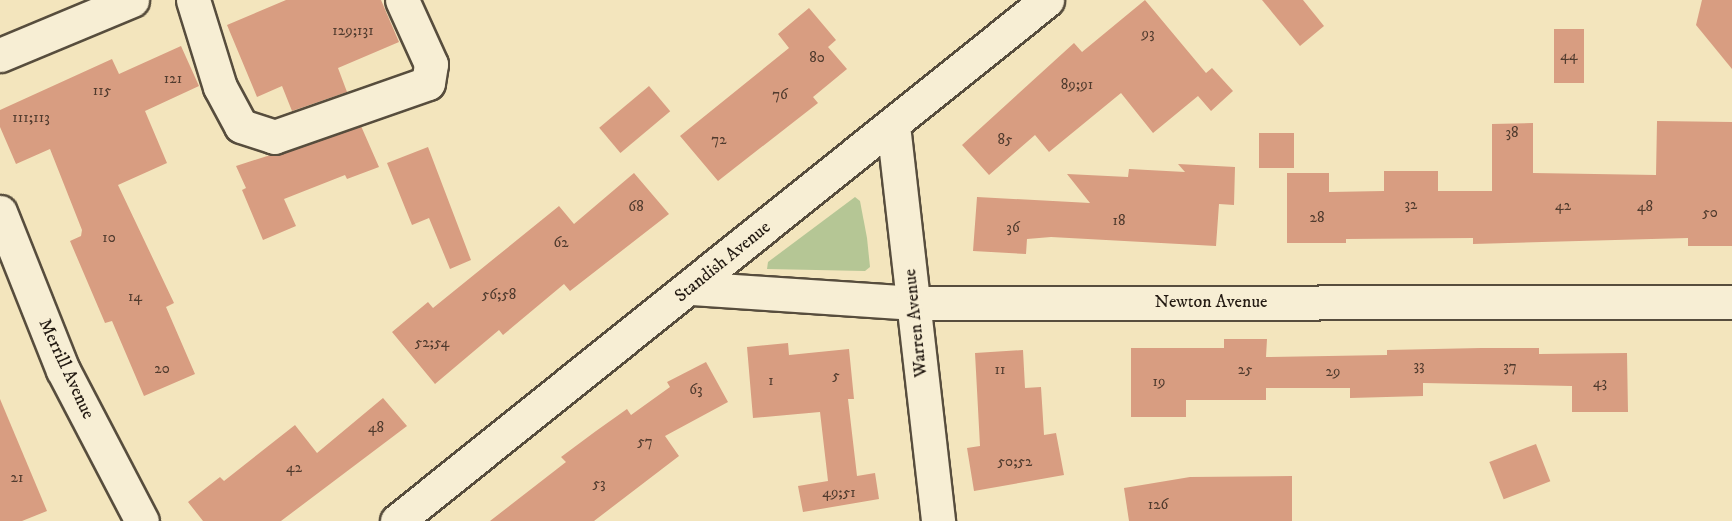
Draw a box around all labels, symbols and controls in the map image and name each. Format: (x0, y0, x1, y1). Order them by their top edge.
house number: 129;131 (332, 22, 374, 40)
house number: 93 (1141, 25, 1155, 43)
house number: 44 (1560, 47, 1578, 65)
house number: 80 (809, 49, 825, 67)
house number: 121 (164, 70, 182, 88)
house number: 89;91 (1061, 76, 1093, 94)
house number: 115 (93, 82, 111, 100)
house number: 76 (772, 86, 788, 104)
house number: 111;113 (12, 109, 50, 127)
house number: 38 (1505, 124, 1519, 142)
house number: 72 (711, 131, 727, 149)
house number: 85 (998, 131, 1012, 149)
house number: 32 (1405, 196, 1417, 214)
house number: 42 (1555, 197, 1571, 215)
house number: 68 (628, 198, 644, 216)
house number: 48 (1637, 198, 1653, 216)
house number: 50 (1702, 204, 1718, 222)
house number: 28 (1310, 209, 1324, 227)
house number: 18 (1112, 212, 1126, 230)
street label: Standish Avenue (671, 217, 775, 307)
house number: 36 (1006, 219, 1020, 237)
house number: 10 (102, 229, 116, 247)
house number: 62 (553, 234, 569, 252)
street label: Warren Avenue (900, 268, 932, 378)
house number: 56;58 (482, 286, 516, 304)
house number: 14 (128, 288, 142, 306)
street label: Newton Avenue (1154, 291, 1268, 313)
street label: Merrill Avenue (33, 315, 99, 423)
house number: 52;54 (415, 334, 449, 352)
house number: 33 (1413, 357, 1425, 375)
house number: 37 (1503, 358, 1517, 376)
house number: 20 (154, 360, 170, 378)
house number: 11 (994, 361, 1006, 379)
house number: 25 (1238, 361, 1252, 379)
house number: 29 (1326, 363, 1340, 381)
house number: 5 (832, 367, 840, 385)
house number: 1 (768, 372, 774, 390)
house number: 19 (1153, 373, 1165, 391)
house number: 43 (1593, 374, 1607, 392)
house number: 63 (689, 381, 703, 399)
house number: 48 (368, 419, 384, 437)
house number: 57 (637, 433, 653, 451)
house number: 50;52 (998, 453, 1032, 471)
house number: 42 (286, 459, 302, 477)
house number: 21 (11, 469, 23, 487)
house number: 53 (592, 475, 606, 493)
house number: 49;51 (822, 484, 856, 502)
house number: 126 (1148, 496, 1168, 514)

